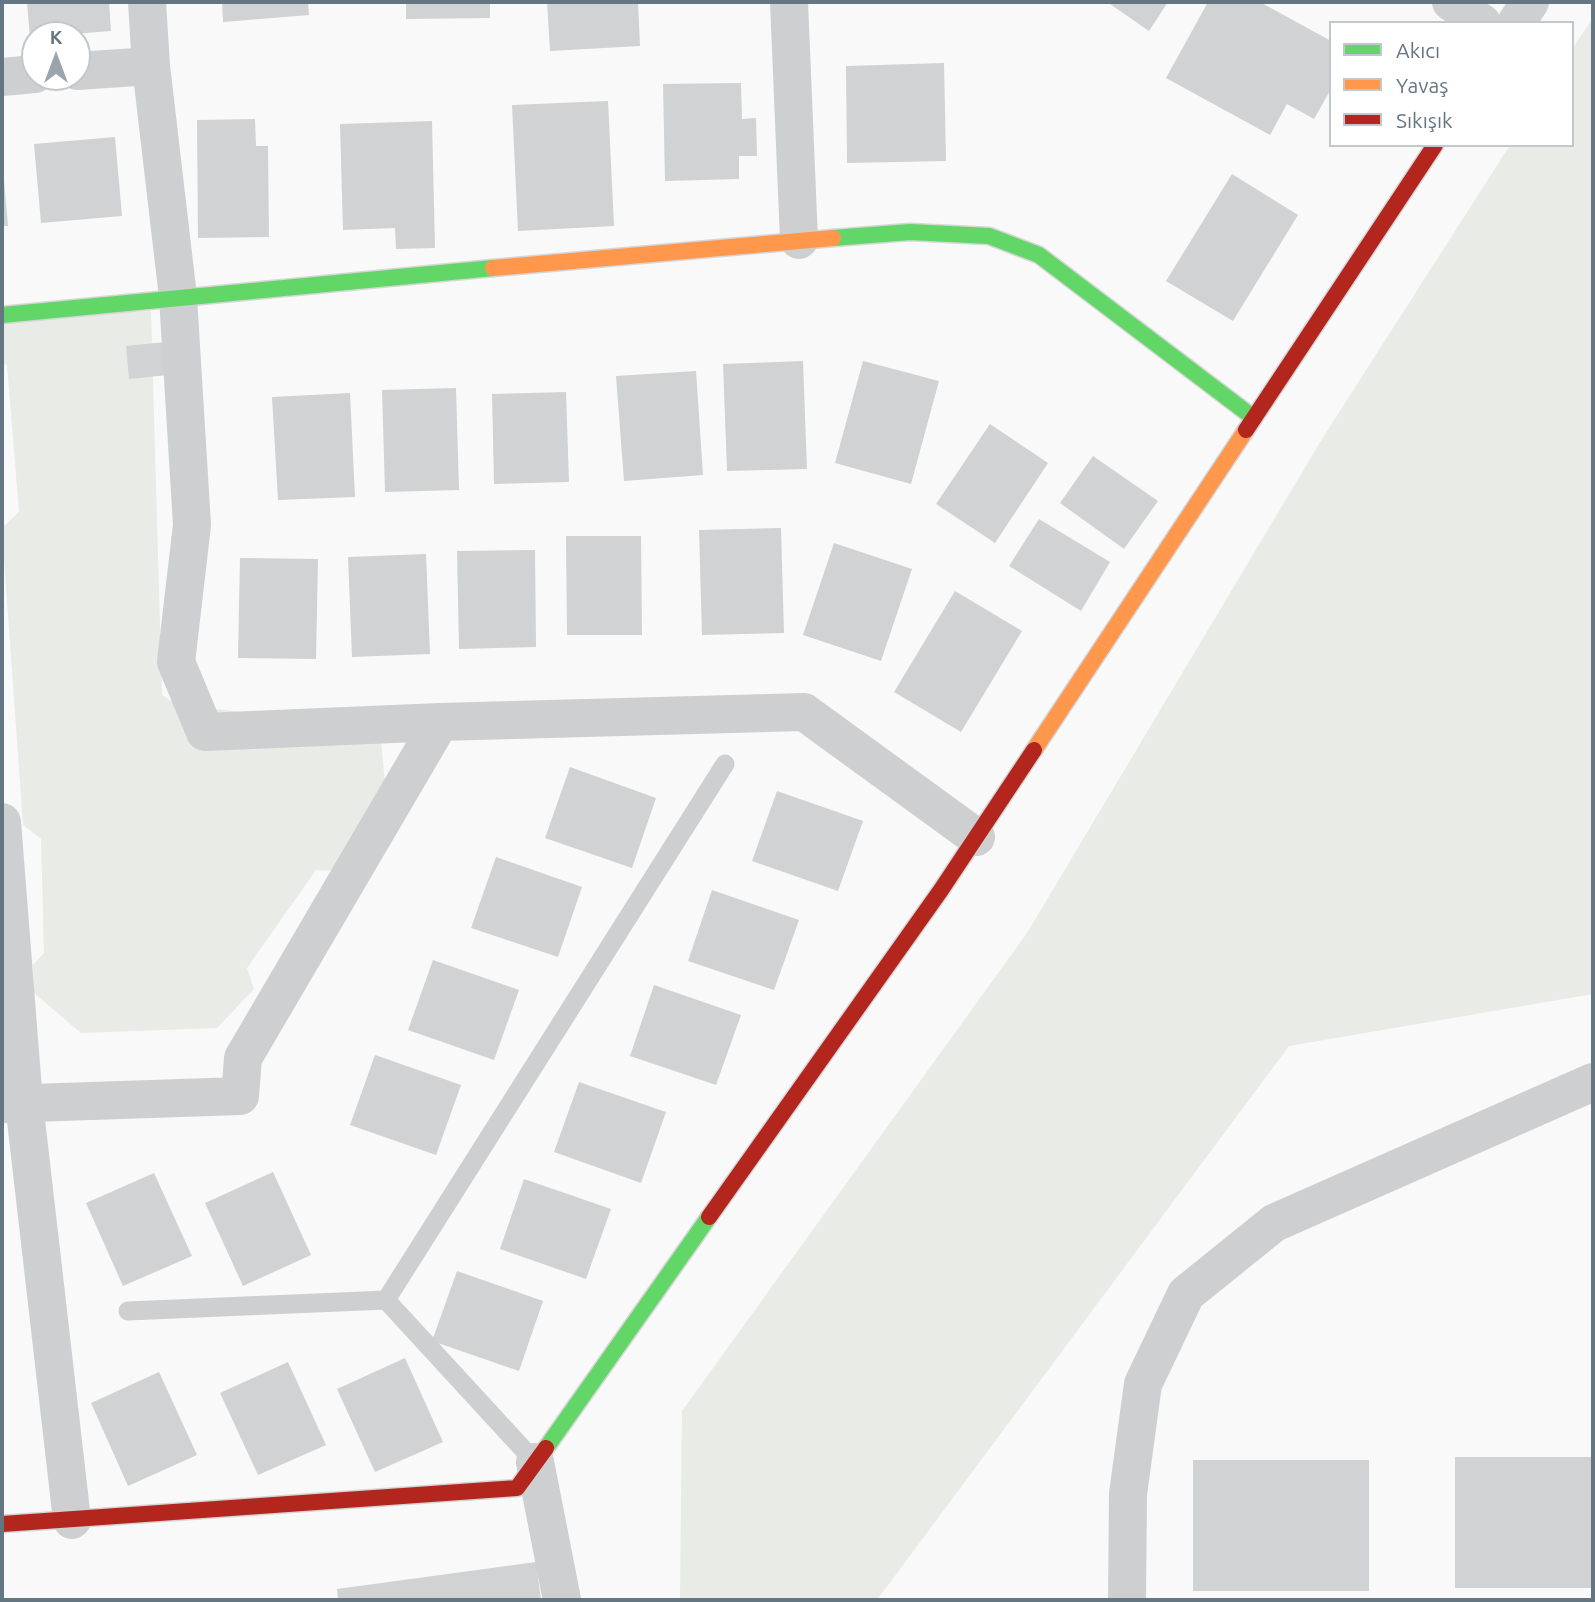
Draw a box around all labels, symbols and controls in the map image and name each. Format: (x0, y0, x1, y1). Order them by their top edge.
north arrow (21, 21, 91, 91)
legend (1329, 21, 1574, 147)
text: K (50, 26, 62, 48)
text: Akıcı (1396, 38, 1440, 62)
text: Yavaş (1396, 73, 1448, 97)
text: Sıkışık (1396, 108, 1453, 132)

